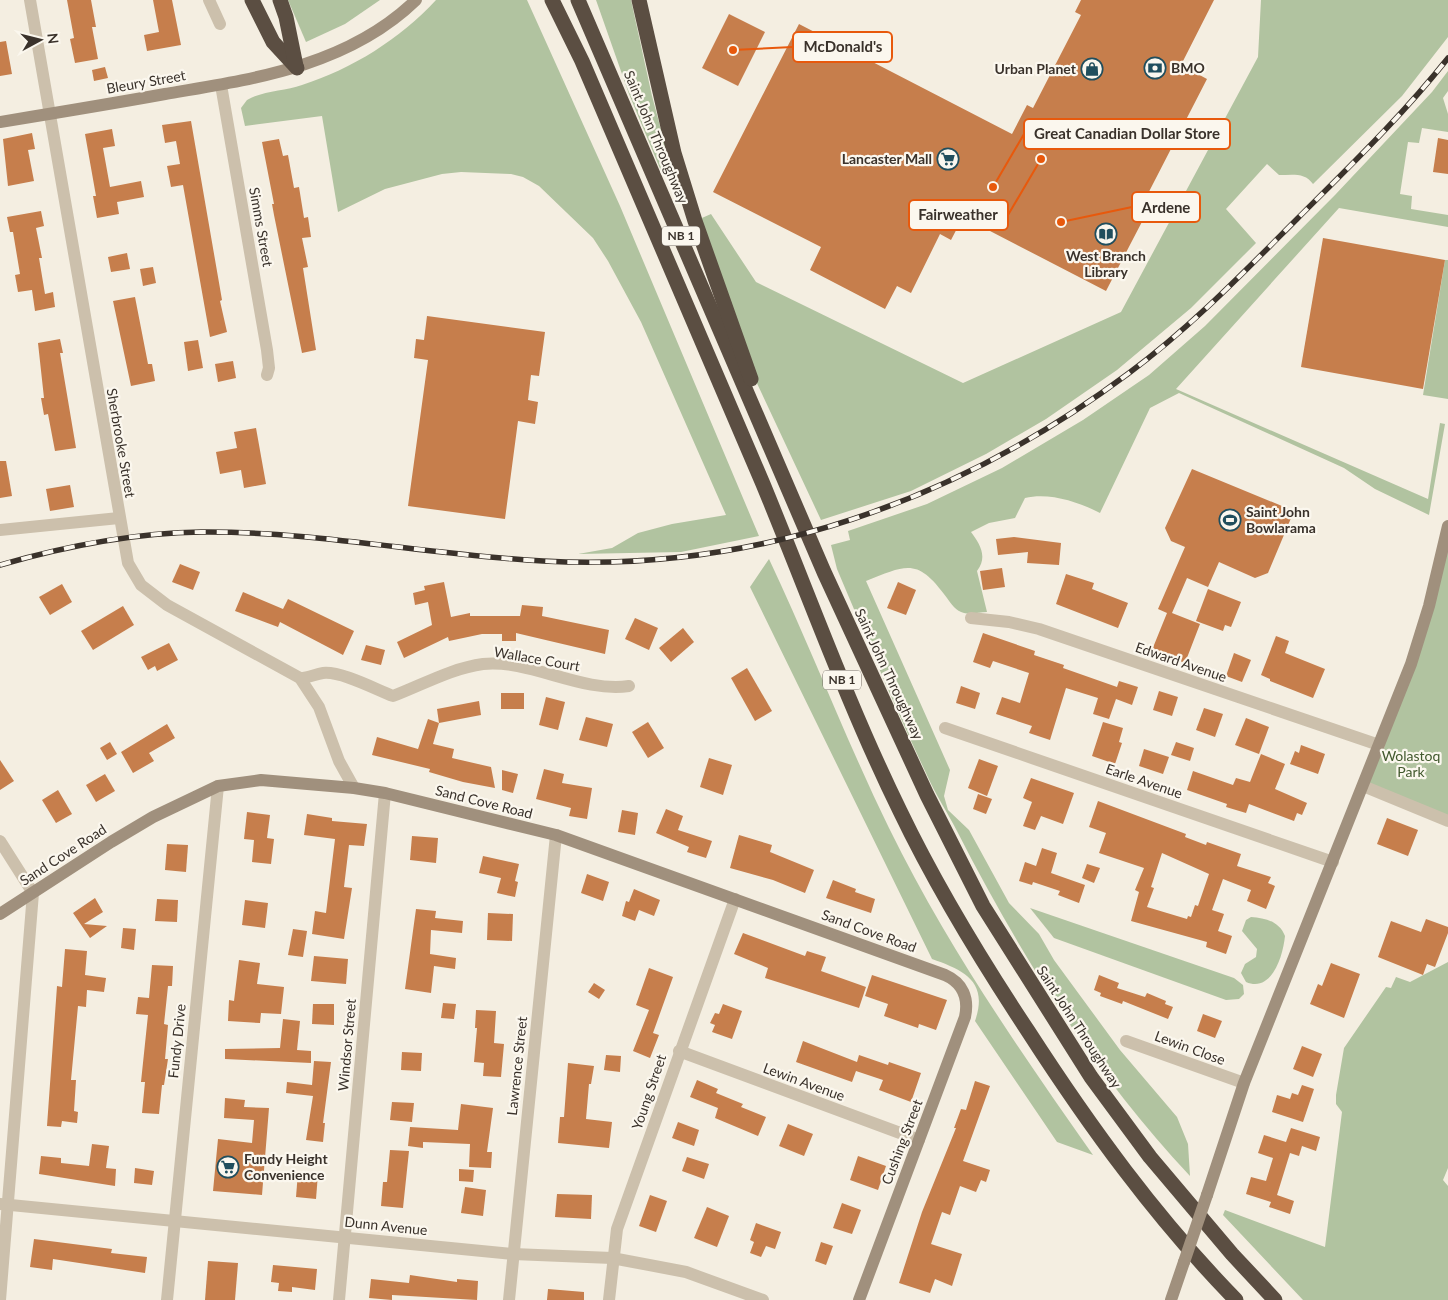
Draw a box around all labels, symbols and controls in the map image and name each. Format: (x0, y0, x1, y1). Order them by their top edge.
north arrow (15, 15, 65, 65)
text: N (44, 32, 62, 45)
callout: McDonald's (793, 32, 892, 62)
text: McDonald's (804, 37, 883, 55)
bank icon: BMO (1143, 56, 1167, 80)
shop icon: Urban Planet (1080, 57, 1104, 81)
place label: BMO (1171, 59, 1205, 76)
place label: Urban Planet (995, 60, 1077, 77)
street label: Bleury Street (105, 66, 187, 97)
street label: Saint John Throughway (621, 68, 692, 206)
callout: Great Canadian Dollar Store (1024, 119, 1230, 149)
text: Great Canadian Dollar Store (1034, 124, 1220, 142)
supermarket icon: Lancaster Mall (936, 147, 960, 171)
place label: Lancaster Mall (842, 150, 932, 167)
street label: Simms Street (246, 186, 277, 268)
callout: Ardene (1132, 192, 1200, 222)
text: Ardene (1141, 198, 1190, 216)
callout: Fairweather (909, 200, 1008, 230)
text: Fairweather (918, 205, 998, 223)
library icon: West Branch Library (1094, 222, 1118, 246)
road number: NB 1 (662, 227, 700, 246)
place label: West Branch Library (1066, 247, 1146, 280)
street label: Sherbrooke Street (103, 387, 139, 499)
place label: Saint John Bowlarama (1246, 503, 1316, 536)
sports icon: Saint John Bowlarama (1218, 508, 1242, 532)
street label: Saint John Throughway (852, 606, 928, 743)
street label: Edward Avenue (1133, 638, 1229, 685)
street label: Wallace Court (493, 643, 581, 674)
road number: NB 1 (823, 670, 861, 690)
park label: Wolastoq Park (1382, 747, 1440, 780)
street label: Earle Avenue (1103, 759, 1185, 802)
street label: Sand Cove Road (434, 781, 535, 822)
street label: Sand Cove Road (16, 820, 109, 889)
street label: Sand Cove Road (819, 905, 919, 956)
street label: Saint John Throughway (1033, 962, 1126, 1092)
street label: Windsor Street (334, 998, 359, 1092)
street label: Fundy Drive (164, 1003, 189, 1079)
street label: Lawrence Street (503, 1016, 530, 1116)
street label: Lewin Close (1153, 1027, 1228, 1068)
street label: Young Street (628, 1052, 669, 1132)
street label: Lewin Avenue (761, 1059, 847, 1104)
street label: Cushing Street (878, 1097, 926, 1187)
place label: Fundy Height Convenience (244, 1150, 328, 1183)
supermarket icon: Fundy Height Convenience (216, 1155, 240, 1179)
street label: Dunn Avenue (344, 1213, 428, 1238)

